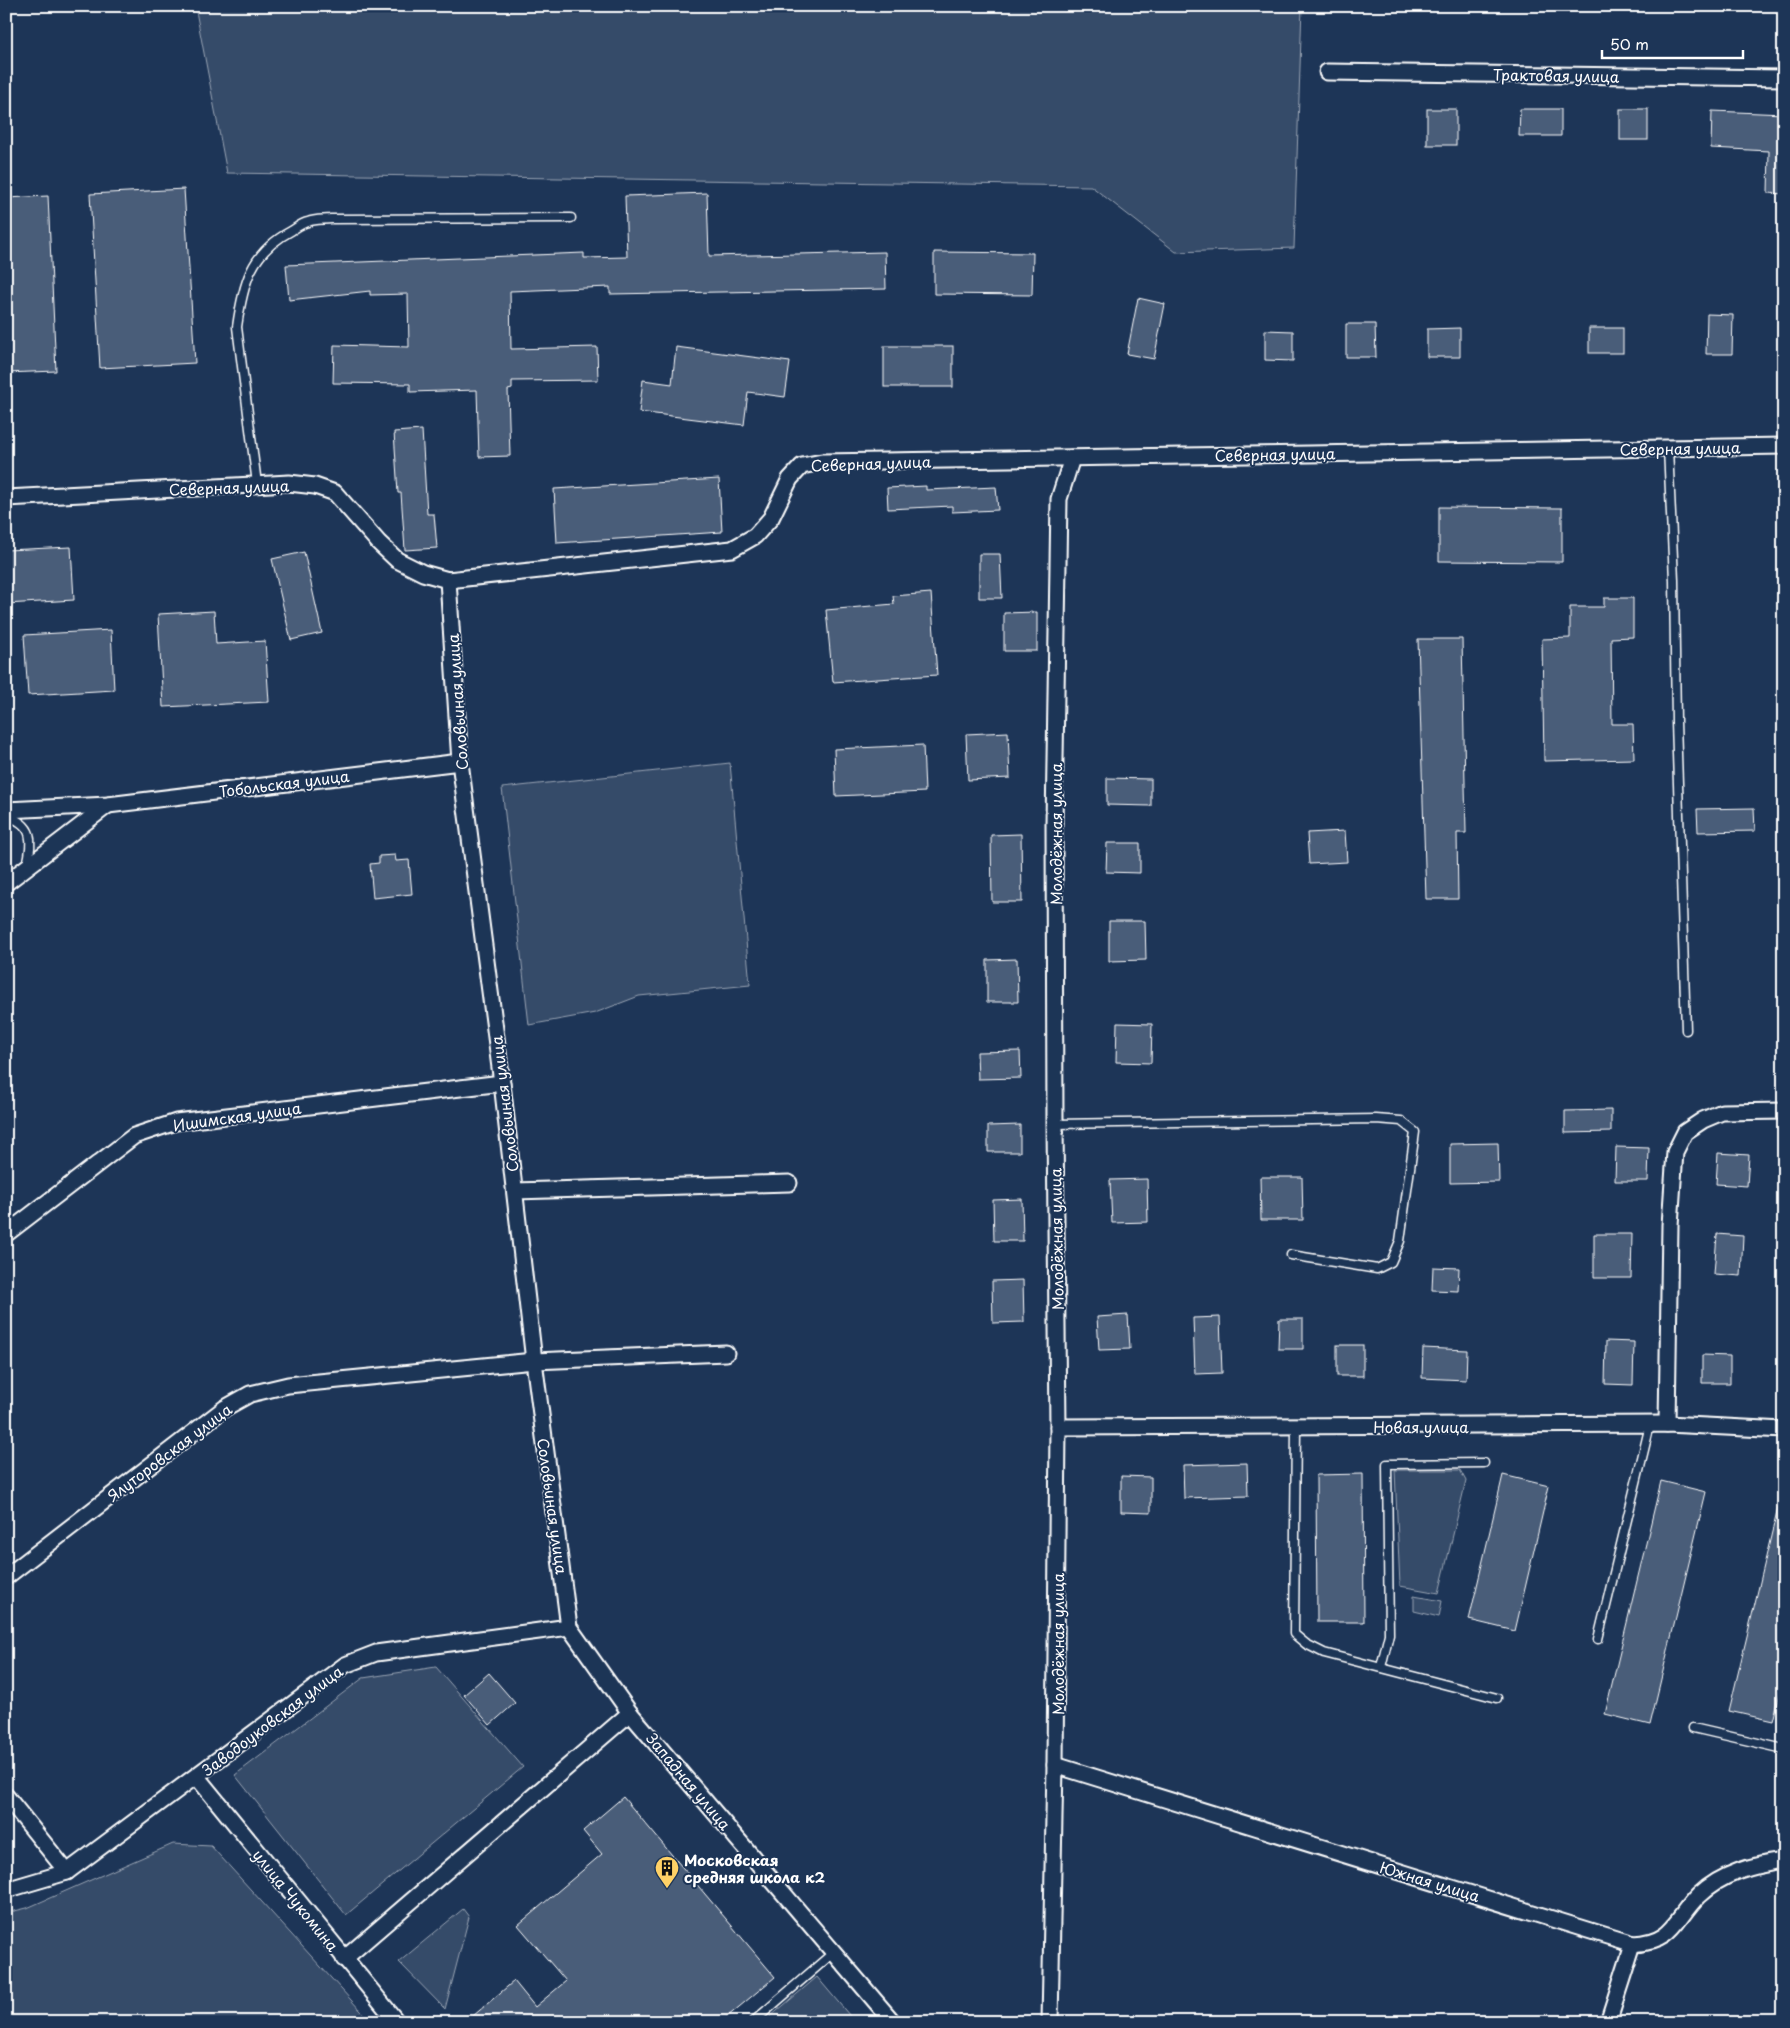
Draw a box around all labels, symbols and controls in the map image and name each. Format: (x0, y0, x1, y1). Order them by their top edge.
scale bar (1602, 28, 1744, 60)
text: 50 m (1610, 32, 1649, 55)
street label: Трактовая улица (1493, 62, 1620, 88)
street label: Северная улица (1620, 435, 1741, 461)
street label: Северная улица (1215, 441, 1336, 467)
street label: Северная улица (810, 449, 932, 477)
street label: Северная улица (168, 473, 290, 501)
street label: Соловьиная улица (441, 632, 473, 771)
street label: Молодёжная улица (1044, 762, 1067, 905)
street label: Тобольская улица (218, 764, 351, 802)
street label: Соловьиная улица (484, 1034, 524, 1173)
street label: Ишимская улица (172, 1096, 303, 1136)
street label: Молодёжная улица (1043, 1167, 1069, 1310)
street label: Ялуторовская улица (102, 1397, 237, 1507)
street label: Новая улица (1373, 1415, 1469, 1438)
street label: Соловьиная улица (532, 1437, 574, 1576)
street label: Молодёжная улица (1046, 1572, 1069, 1715)
street label: Заводоуковская улица (197, 1659, 348, 1781)
street label: Западная улица (641, 1727, 737, 1835)
street label: улица Чукомина (248, 1844, 345, 1956)
place label: Московская средняя школа к2 (684, 1848, 826, 1888)
building icon: Московская средняя школа к2 (654, 1855, 680, 1889)
street label: Южная улица (1377, 1855, 1483, 1907)

